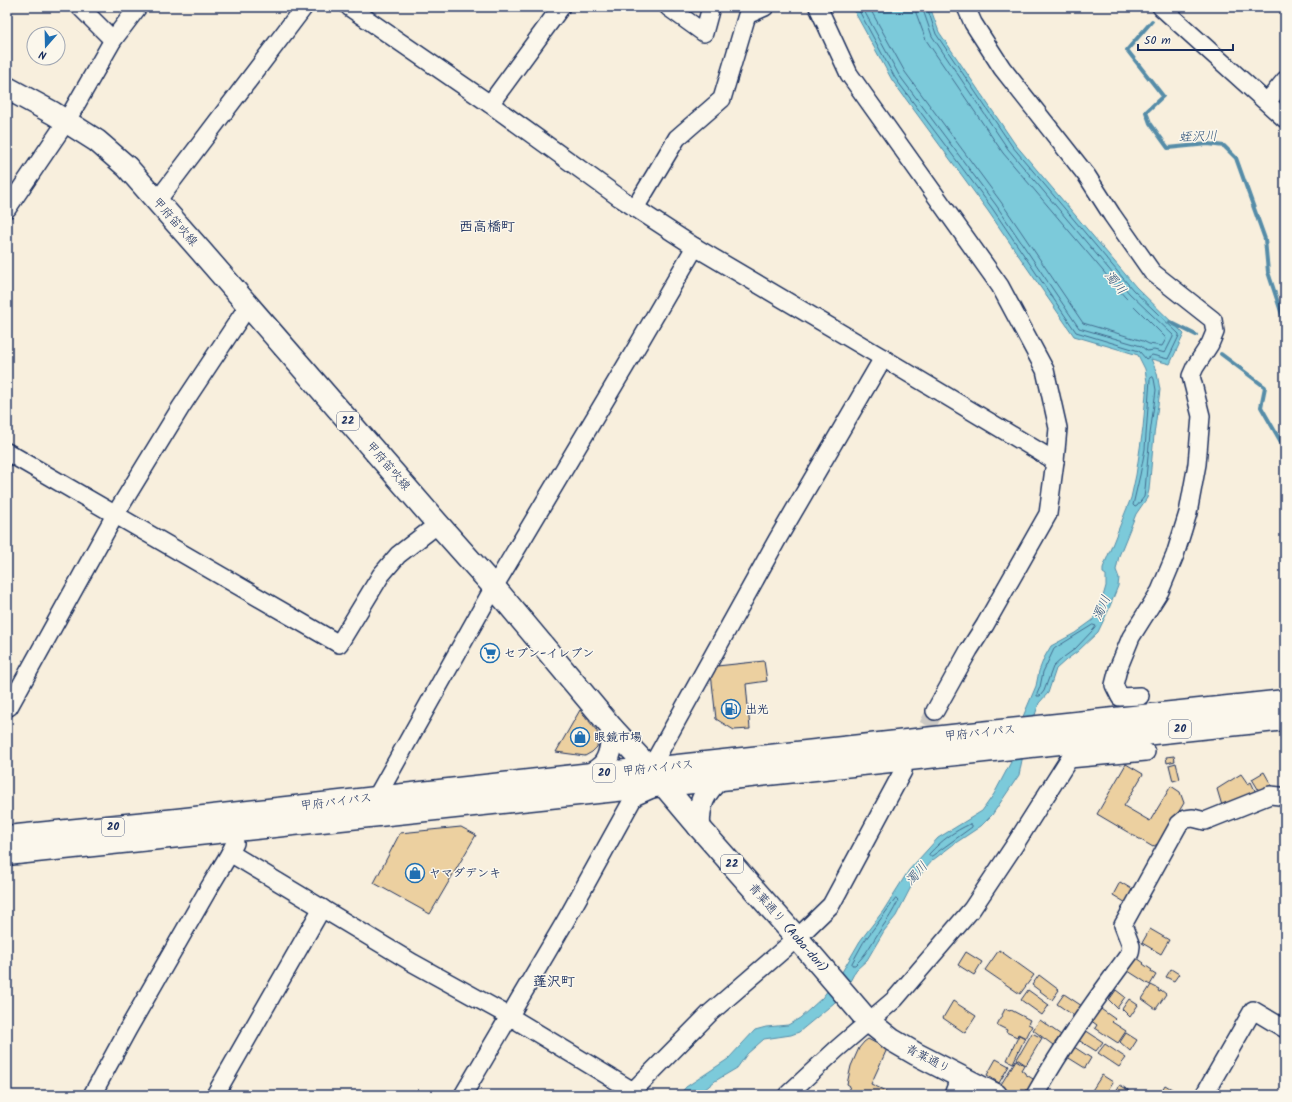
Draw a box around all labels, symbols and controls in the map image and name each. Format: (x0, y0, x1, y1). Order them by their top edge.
north arrow (26, 26, 66, 66)
scale bar (1138, 26, 1233, 52)
text: 50 m (1144, 31, 1171, 50)
text: N (37, 45, 49, 64)
water label: 蛭沢川 (1178, 126, 1218, 148)
street label: 甲府笛吹線 (148, 193, 202, 251)
district label: 西高橋町 (459, 216, 515, 238)
water label: 濁川 (1099, 266, 1131, 300)
road number: 22 (337, 412, 359, 430)
street label: 甲府笛吹線 (361, 437, 415, 495)
water label: 濁川 (1087, 592, 1117, 624)
supermarket icon: セブン-イレブン (479, 642, 501, 664)
place label: セブン-イレブン (504, 644, 594, 663)
fuel station icon: 出光 (720, 698, 742, 720)
place label: 出光 (745, 700, 769, 719)
street label: 甲府バイパス (943, 720, 1017, 746)
road number: 20 (1169, 720, 1191, 738)
shop icon: 眼鏡市場 (569, 726, 591, 748)
place label: 眼鏡市場 (594, 728, 642, 747)
street label: 甲府バイパス (621, 755, 695, 781)
road number: 20 (593, 764, 615, 782)
street label: 甲府バイパス (299, 788, 373, 816)
road number: 20 (102, 818, 124, 836)
road number: 22 (721, 855, 743, 873)
water label: 濁川 (900, 857, 934, 891)
shop icon: ヤマダデンキ (404, 862, 426, 884)
place label: ヤマダデンキ (429, 864, 501, 883)
street label: 青葉通り (Aoba-dori) (744, 879, 832, 977)
district label: 蓬沢町 (533, 971, 575, 993)
street label: 青葉通り (902, 1040, 954, 1078)

